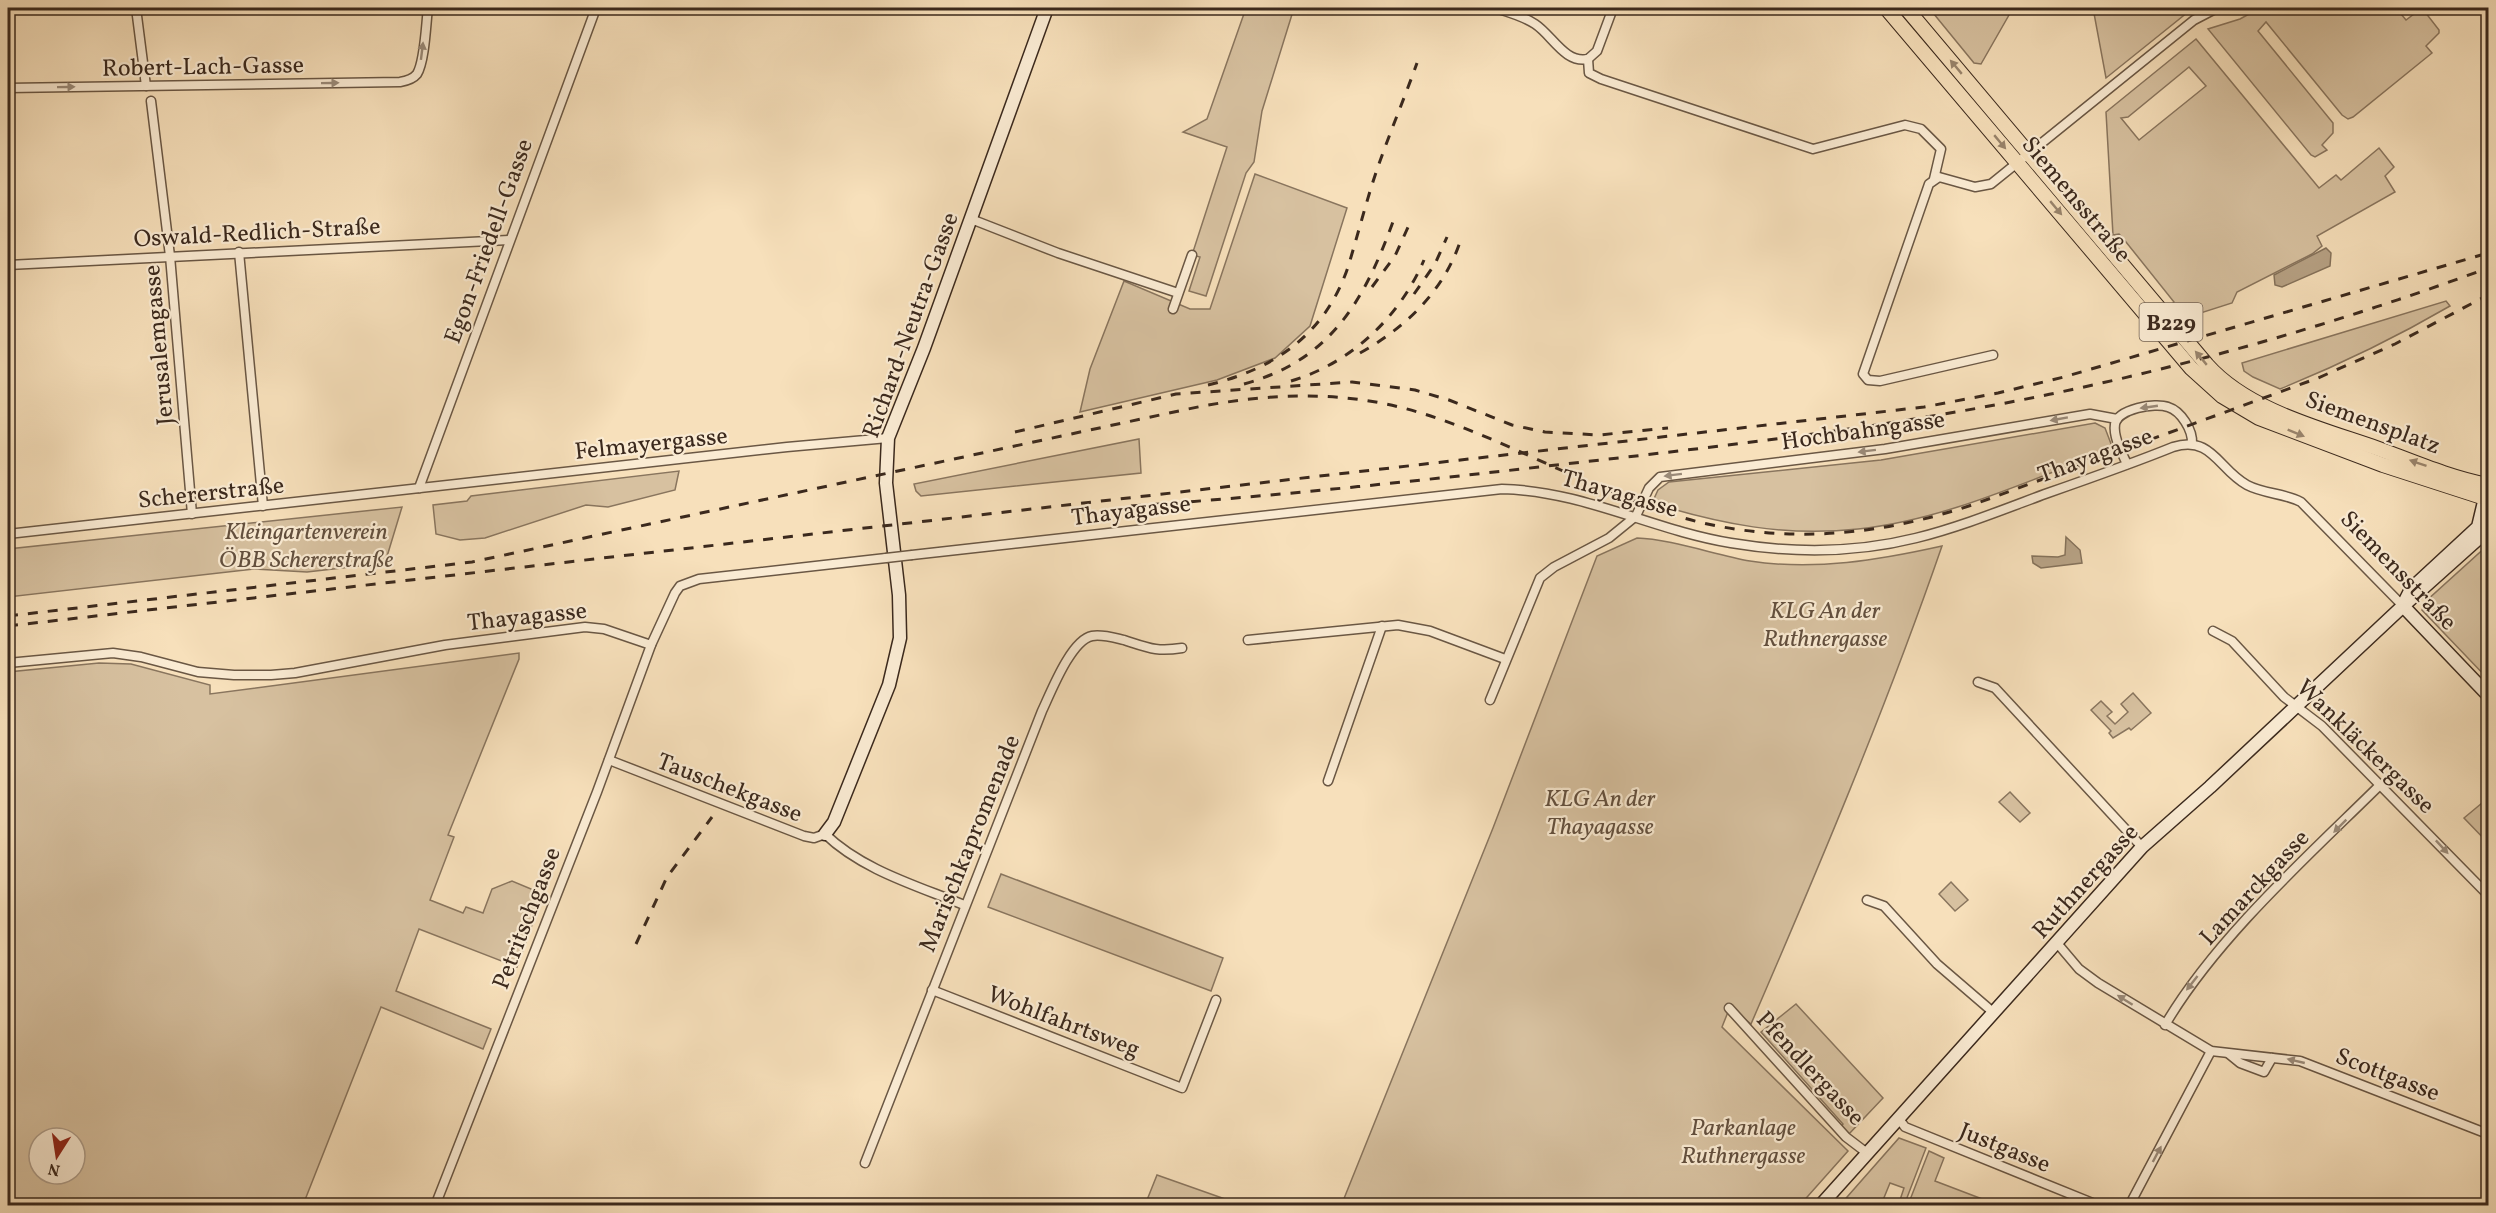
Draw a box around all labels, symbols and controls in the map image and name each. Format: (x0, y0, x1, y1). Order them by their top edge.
one-way arrow (417, 41, 427, 60)
street label: Robert-Lach-Gasse (102, 49, 304, 87)
one-way arrow (1950, 59, 1963, 75)
one-way arrow (321, 79, 340, 88)
one-way arrow (56, 82, 75, 92)
street label: Siemensstraße (2012, 130, 2138, 271)
one-way arrow (1994, 134, 2007, 150)
street label: Egon-Friedell-Gasse (437, 135, 543, 349)
one-way arrow (2049, 200, 2062, 215)
street label: Richard-Neutra-Gasse (855, 208, 969, 443)
street label: Oswald-Redlich-Straße (133, 211, 381, 257)
street label: Jerusalemgasse (136, 263, 184, 427)
road number: B229 (2140, 303, 2202, 341)
one-way arrow (2195, 351, 2208, 366)
street label: Siemensplatz (2300, 384, 2445, 464)
one-way arrow (2139, 403, 2158, 412)
street label: Hochbahngasse (1779, 404, 1947, 460)
one-way arrow (2049, 415, 2068, 424)
street label: Felmayergasse (573, 420, 729, 470)
street label: Thayagasse (2033, 420, 2158, 493)
one-way arrow (2288, 428, 2306, 438)
one-way arrow (1857, 446, 1876, 456)
one-way arrow (2409, 457, 2427, 467)
street label: Thayagasse (1557, 462, 1682, 528)
street label: Schererstraße (136, 469, 286, 519)
one-way arrow (1664, 470, 1683, 480)
street label: Thayagasse (1070, 488, 1193, 536)
street label: Siemensstraße (2331, 504, 2464, 639)
park label: Kleingartenverein ÖBB Schererstraße (219, 516, 393, 578)
street label: Thayagasse (466, 595, 589, 641)
park label: KLG An der Ruthnergasse (1763, 595, 1887, 657)
street label: Wankläckergasse (2288, 672, 2442, 823)
street label: Marischkapromenade (912, 730, 1030, 958)
street label: Tauschekgasse (652, 746, 807, 832)
park label: KLG An der Thayagasse (1544, 783, 1657, 845)
street label: Ruthnergasse (2025, 817, 2147, 947)
one-way arrow (2333, 818, 2347, 832)
street label: Lamarckgasse (2193, 823, 2318, 954)
one-way arrow (2435, 840, 2449, 855)
street label: Petritschgasse (485, 843, 571, 995)
one-way arrow (2187, 976, 2199, 991)
street label: Wohlfahrtsweg (982, 978, 1144, 1068)
one-way arrow (2116, 995, 2133, 1006)
street label: Pfendlergasse (1747, 1004, 1872, 1134)
street label: Scottgasse (2330, 1040, 2444, 1111)
one-way arrow (2287, 1055, 2306, 1065)
park label: Parkanlage Ruthnergasse (1681, 1112, 1805, 1174)
street label: Justgasse (1953, 1115, 2055, 1183)
north arrow (27, 1126, 87, 1186)
one-way arrow (2151, 1145, 2161, 1163)
text: N (46, 1157, 62, 1181)

